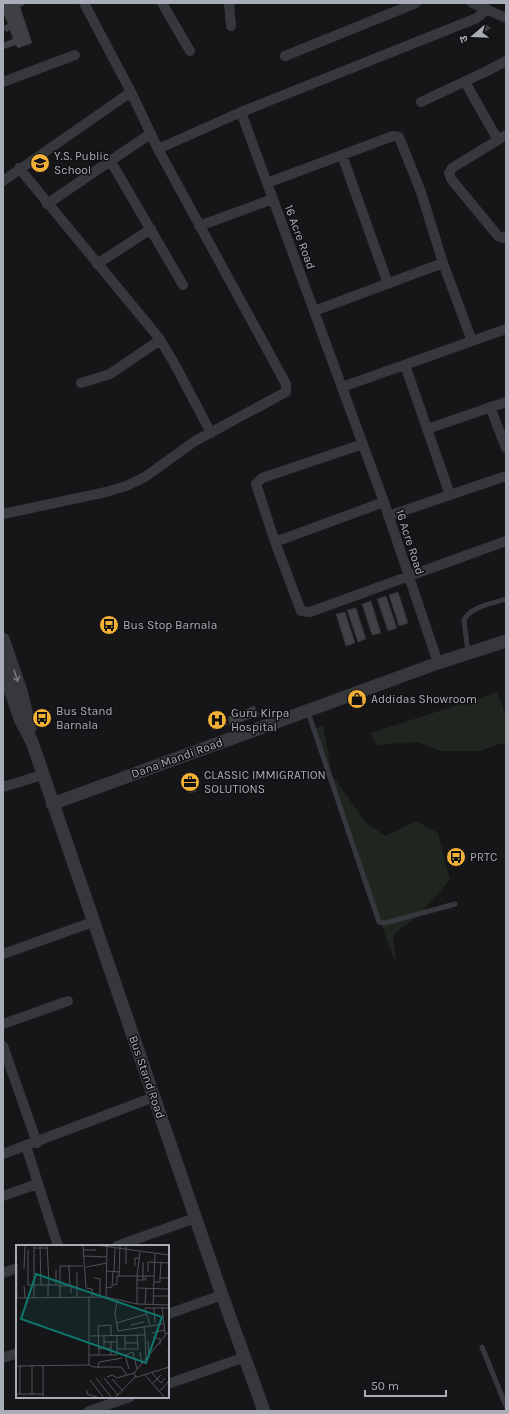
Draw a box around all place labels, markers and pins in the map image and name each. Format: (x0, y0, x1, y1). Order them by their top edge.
place label: Y.S. Public School (54, 149, 109, 177)
school or university icon: Y.S. Public School (29, 152, 51, 174)
bus stop icon: Bus Stop Barnala (98, 614, 120, 636)
place label: Bus Stop Barnala (123, 618, 217, 632)
shop icon: Addidas Showroom (346, 688, 368, 710)
place label: Addidas Showroom (371, 692, 477, 706)
place label: Bus Stand Barnala (56, 704, 113, 732)
place label: Guru Kirpa Hospital (231, 706, 289, 734)
bus stop icon: Bus Stand Barnala (31, 707, 53, 729)
hospital icon: Guru Kirpa Hospital (206, 709, 228, 731)
place label: CLASSIC IMMIGRATION SOLUTIONS (204, 768, 326, 796)
office icon: CLASSIC IMMIGRATION SOLUTIONS (179, 771, 201, 793)
bus stop icon: PRTC (445, 846, 467, 868)
place label: PRTC (470, 850, 497, 864)

